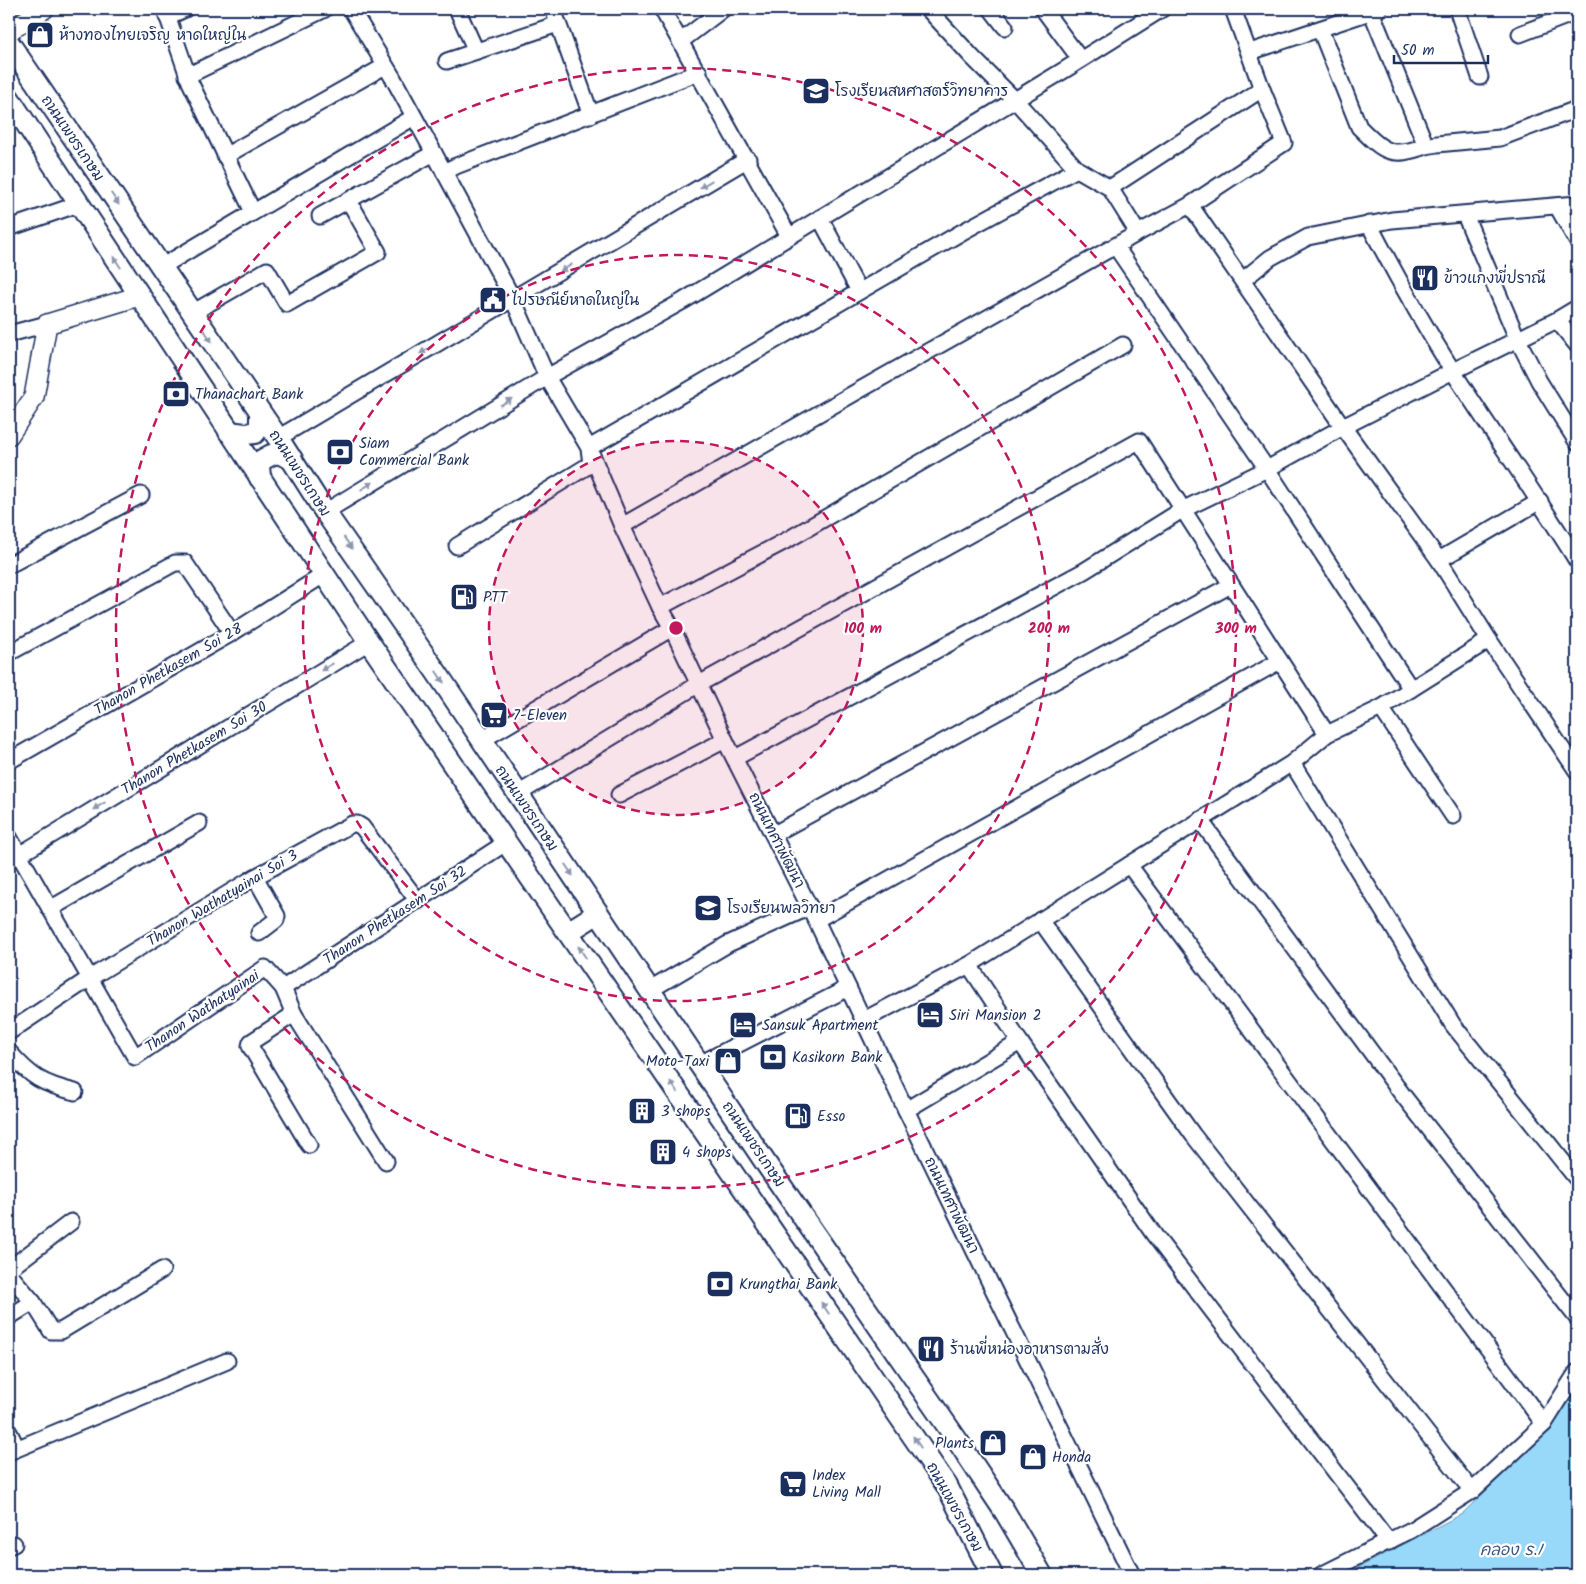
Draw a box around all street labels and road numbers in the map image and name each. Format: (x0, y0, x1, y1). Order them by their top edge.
street label: ถนนเพชรเกษม (34, 91, 110, 187)
street label: ถนนเพชรเกษม (262, 425, 336, 522)
street label: Thanon Phetkasem Soi 28 (90, 617, 248, 722)
street label: Thanon Phetkasem Soi 30 (117, 696, 272, 802)
street label: ถนนเพชรเกษม (488, 761, 564, 857)
street label: ถนนเทศาพัฒนา (742, 788, 811, 893)
street label: Thanon Wathatyainai Soi 3 (142, 844, 303, 954)
street label: Thanon Phetkasem Soi 32 (319, 860, 472, 971)
street label: Thanon Wathatyainai (140, 964, 266, 1059)
street label: ถนนเพชรเกษม (715, 1097, 791, 1193)
street label: ถนนเทศาพัฒนา (917, 1153, 985, 1258)
street label: ถนนเพชรเกษม (919, 1458, 989, 1557)

